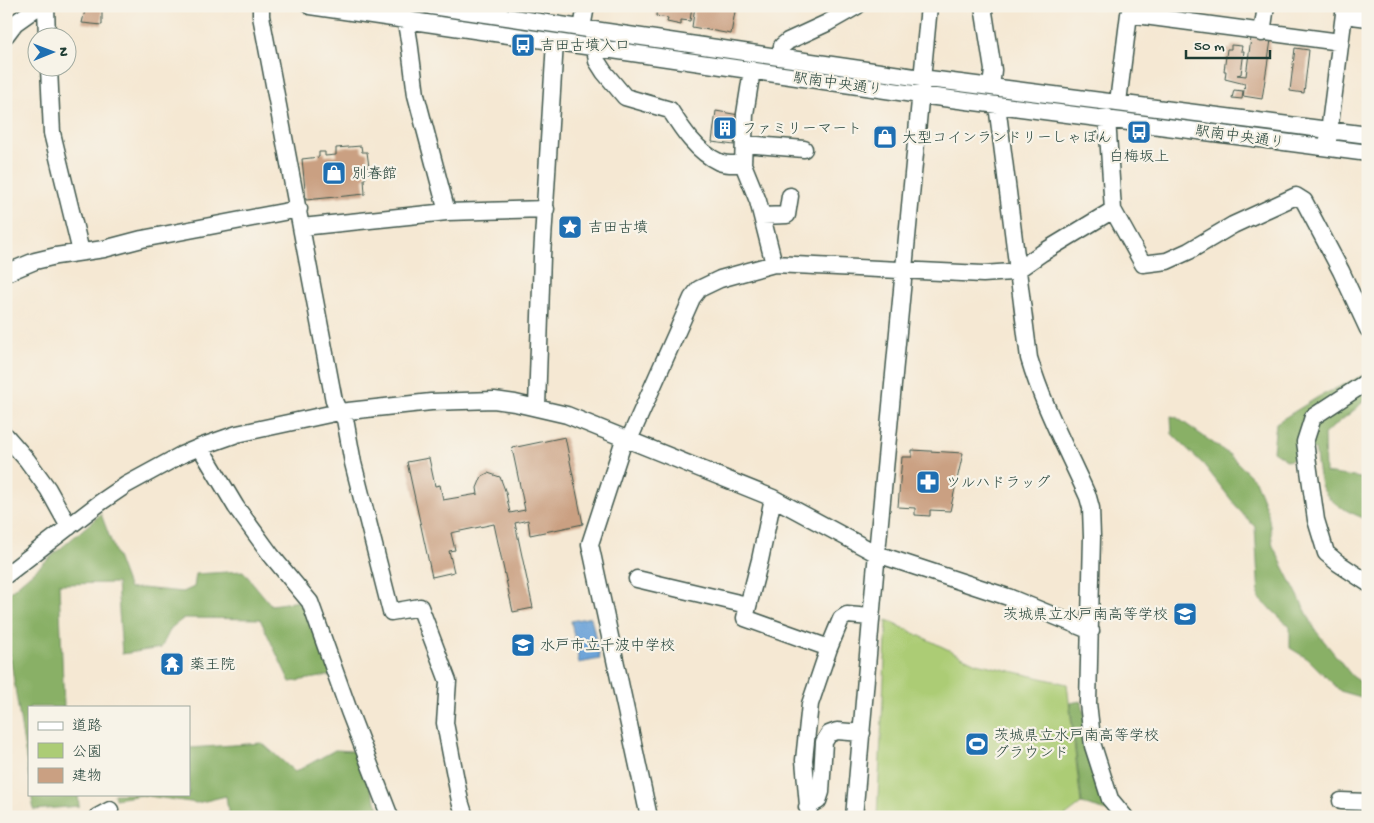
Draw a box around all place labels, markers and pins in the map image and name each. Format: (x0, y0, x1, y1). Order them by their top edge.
bus stop icon: 吉田古墳入口 (510, 32, 536, 58)
place label: 吉田古墳入口 (540, 37, 630, 56)
building icon: ファミリーマート (712, 115, 738, 141)
bus stop icon: 白梅坂上 (1126, 119, 1152, 145)
place label: ファミリーマート (742, 121, 862, 139)
shop icon: 大型コインランドリーしゃぼん (872, 124, 898, 150)
place label: 大型コインランドリーしゃぼん (902, 130, 1112, 148)
place label: 白梅坂上 (1109, 149, 1169, 167)
shop icon: 別春館 (321, 160, 347, 186)
place label: 別春館 (352, 165, 397, 184)
place icon: 吉田古墳 (557, 214, 583, 240)
place label: 吉田古墳 (588, 219, 648, 238)
pharmacy icon: ツルハドラッグ (915, 469, 941, 495)
place label: ツルハドラッグ (946, 474, 1050, 493)
school or university icon: 茨城県立水戸南高等学校 (1172, 601, 1198, 627)
place label: 茨城県立水戸南高等学校 (1003, 606, 1168, 625)
school or university icon: 水戸市立千波中学校 (510, 632, 536, 658)
place label: 水戸市立千波中学校 (540, 637, 675, 656)
temple icon: 薬王院 (159, 651, 185, 677)
place label: 薬王院 (190, 656, 235, 675)
place label: 茨城県立水戸南高等学校 グラウンド (994, 727, 1159, 763)
sports icon: 茨城県立水戸南高等学校 グラウンド (964, 731, 990, 757)

